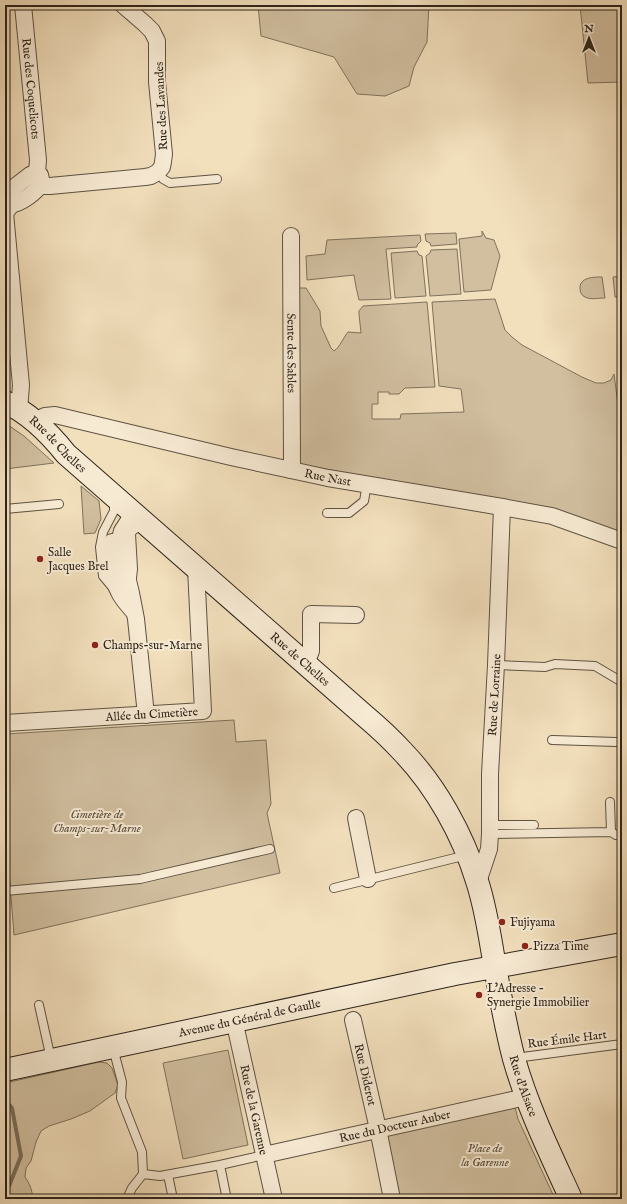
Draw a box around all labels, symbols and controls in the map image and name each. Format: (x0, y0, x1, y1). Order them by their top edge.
north arrow (569, 18, 609, 58)
text: N (583, 22, 594, 36)
street label: Rue des Coquelicots (18, 37, 43, 140)
street label: Rue des Lavandes (152, 61, 171, 151)
street label: Sente des Sables (283, 313, 299, 393)
street label: Rue de Chelles (26, 413, 89, 476)
street label: Rue Nast (303, 466, 352, 490)
place label: Salle Jacques Brel (46, 545, 109, 575)
marker: Salle Jacques Brel (35, 554, 45, 564)
street label: Rue de Chelles (267, 629, 333, 690)
place label: Champs-sur-Marne (103, 638, 202, 654)
marker: Champs-sur-Marne (90, 640, 100, 650)
street label: Rue de Lorraine (485, 653, 504, 736)
street label: Allée du Cimetière (104, 704, 199, 725)
park label: Cimetière de Champs-sur-Marne (53, 807, 141, 836)
place label: Fujiyama (510, 915, 556, 930)
marker: Fujiyama (497, 917, 507, 927)
place label: Pizza Time (533, 939, 589, 954)
marker: Pizza Time (520, 941, 530, 951)
place label: L'Adresse - Synergie Immobilier (487, 981, 590, 1010)
marker: L'Adresse - Synergie Immobilier (474, 990, 484, 1000)
street label: Avenue du Général de Gaulle (176, 996, 322, 1041)
street label: Rue Émile Hart (527, 1026, 607, 1052)
street label: Rue Diderot (351, 1042, 379, 1107)
street label: Rue d'Alsace (505, 1054, 541, 1119)
street label: Rue de la Garenne (236, 1063, 271, 1157)
street label: Rue du Docteur Auber (338, 1107, 453, 1146)
park label: Place de la Garenne (461, 1141, 509, 1170)

